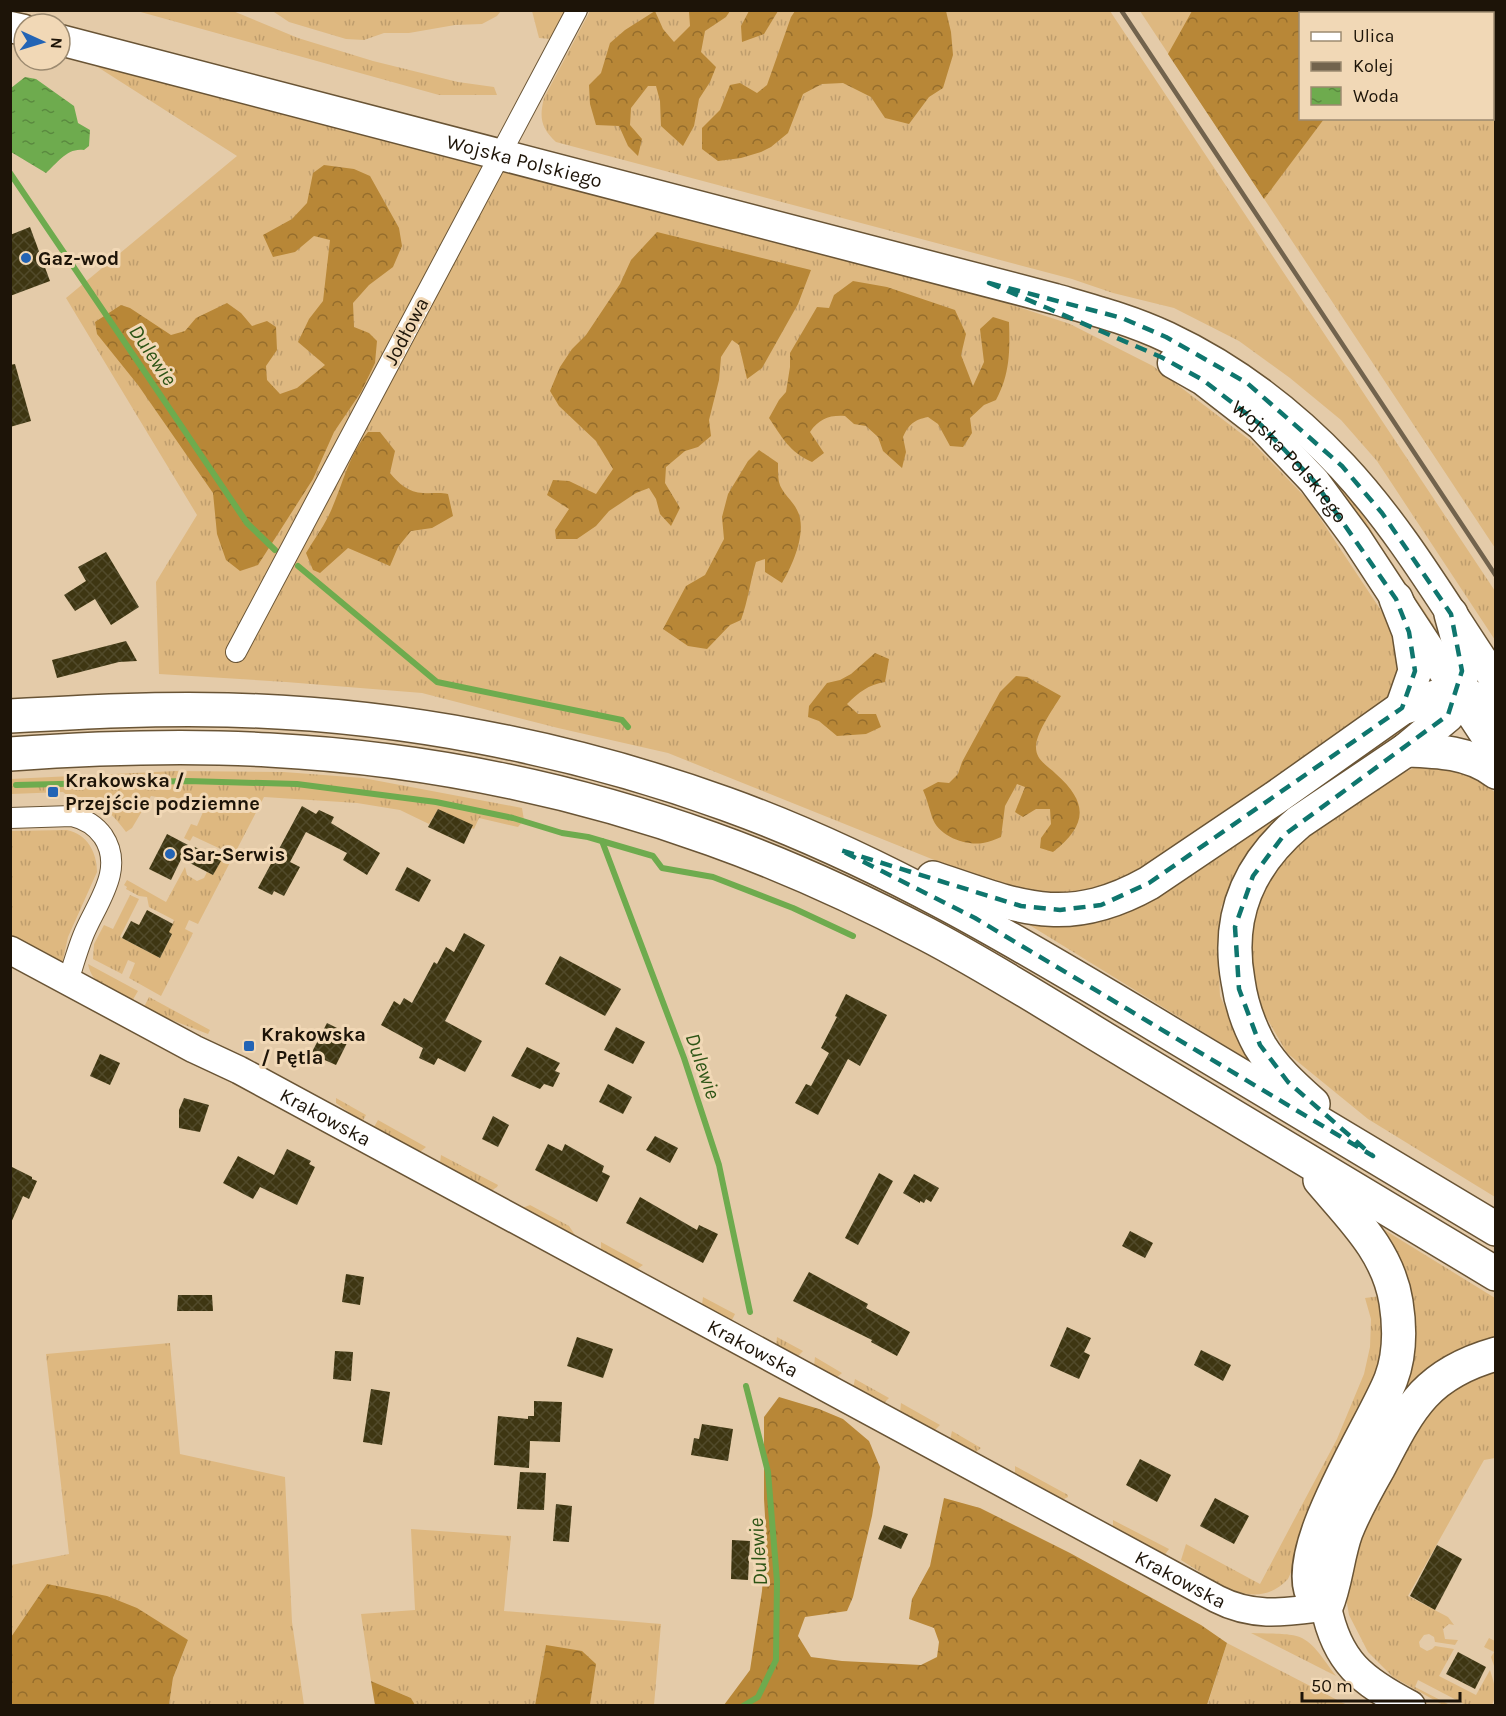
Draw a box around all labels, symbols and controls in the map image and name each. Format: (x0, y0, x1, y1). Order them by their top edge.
north arrow (12, 12, 72, 72)
legend (1299, 12, 1494, 120)
text: Ulica (1353, 25, 1394, 47)
text: N (47, 37, 66, 49)
text: Kolej (1353, 55, 1394, 77)
text: Woda (1353, 85, 1399, 107)
street label: Wojska Polskiego (444, 130, 605, 193)
place label: Gaz-wod (38, 247, 119, 270)
marker: Gaz-wod (19, 251, 33, 265)
street label: Jodłowa (379, 294, 434, 369)
water label: Dulewie (124, 320, 182, 390)
street label: Wojska Polskiego (1227, 396, 1352, 528)
place label: Krakowska / Przejście podziemne (65, 769, 260, 815)
marker: Krakowska / Przejście podziemne (46, 785, 60, 799)
place label: Sar-Serwis (182, 843, 285, 866)
marker: Sar-Serwis (163, 847, 177, 861)
place label: Krakowska / Pętla (261, 1023, 366, 1069)
water label: Dulewie (681, 1030, 726, 1102)
marker: Krakowska / Pętla (242, 1039, 256, 1053)
street label: Krakowska (276, 1083, 375, 1151)
street label: Krakowska (703, 1315, 802, 1382)
water label: Dulewie (744, 1517, 772, 1587)
street label: Krakowska (1131, 1546, 1229, 1614)
scale bar (1302, 1665, 1460, 1703)
text: 50 m (1311, 1675, 1353, 1697)

